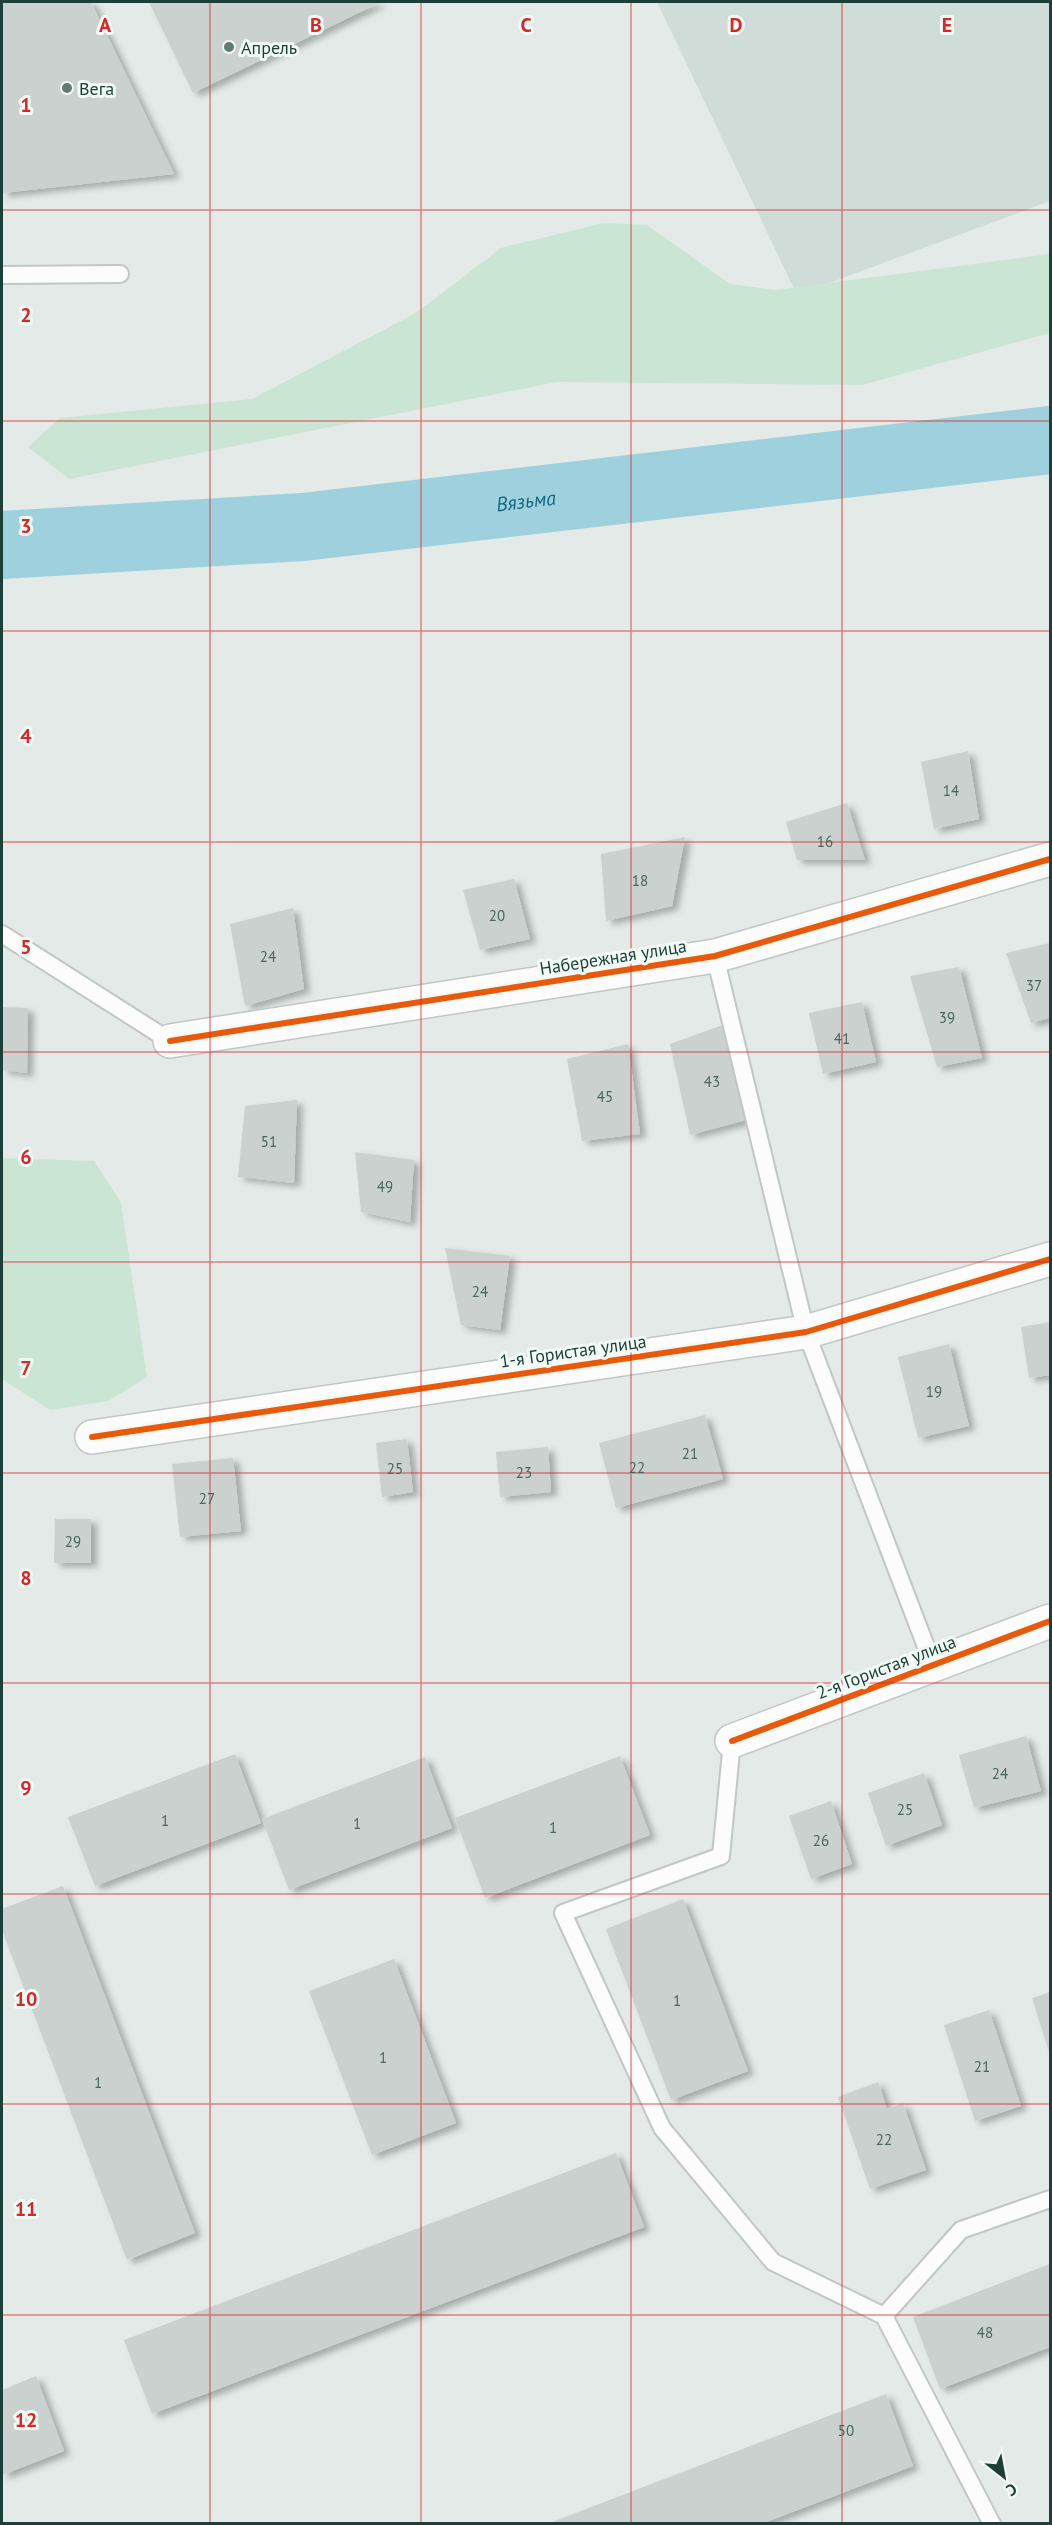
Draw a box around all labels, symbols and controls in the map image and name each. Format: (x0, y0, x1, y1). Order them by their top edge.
text: A (99, 12, 112, 38)
text: B (310, 12, 322, 38)
text: C (520, 12, 532, 38)
text: D (730, 12, 743, 38)
text: E (942, 12, 952, 38)
place label: Апрель (241, 36, 297, 59)
marker: Апрель (222, 40, 236, 54)
place label: Вега (79, 77, 114, 100)
marker: Вега (60, 81, 74, 95)
text: 1 (20, 92, 32, 118)
text: 2 (20, 302, 32, 328)
water label: Вязьма (495, 485, 557, 517)
text: 3 (20, 513, 32, 539)
text: 4 (20, 723, 32, 749)
house number: 14 (943, 781, 959, 800)
house number: 16 (817, 832, 833, 851)
house number: 18 (632, 871, 648, 890)
house number: 20 (489, 906, 505, 925)
text: 5 (20, 934, 32, 960)
street label: Набережная улица (538, 934, 688, 980)
house number: 24 (260, 947, 276, 966)
house number: 37 (1026, 976, 1042, 995)
house number: 39 (939, 1008, 955, 1027)
house number: 41 (834, 1029, 850, 1048)
house number: 43 (704, 1072, 720, 1091)
house number: 45 (597, 1087, 613, 1106)
house number: 51 (261, 1132, 277, 1151)
text: 6 (20, 1144, 32, 1170)
house number: 49 (377, 1177, 393, 1196)
house number: 24 (472, 1282, 488, 1301)
street label: 1-я Гористая улица (498, 1329, 648, 1373)
text: 7 (20, 1355, 32, 1381)
house number: 19 (926, 1382, 942, 1401)
house number: 21 (682, 1444, 698, 1463)
house number: 22 (629, 1458, 645, 1477)
house number: 25 (387, 1459, 403, 1478)
house number: 23 (516, 1463, 532, 1482)
house number: 27 (199, 1489, 215, 1508)
house number: 29 (65, 1532, 81, 1551)
text: 8 (20, 1565, 32, 1591)
street label: 2-я Гористая улица (813, 1630, 959, 1704)
house number: 24 (992, 1764, 1008, 1783)
text: 9 (20, 1775, 32, 1801)
house number: 25 (897, 1800, 913, 1819)
house number: 1 (161, 1811, 169, 1830)
house number: 1 (353, 1814, 361, 1833)
house number: 1 (549, 1818, 557, 1837)
house number: 26 (813, 1831, 829, 1850)
text: 10 (15, 1986, 37, 2012)
house number: 1 (673, 1991, 681, 2010)
house number: 1 (379, 2048, 387, 2067)
house number: 21 (974, 2057, 990, 2076)
house number: 1 (94, 2073, 102, 2092)
house number: 22 (876, 2130, 892, 2149)
text: 11 (15, 2196, 37, 2222)
house number: 48 (977, 2323, 993, 2342)
text: 12 (15, 2407, 37, 2433)
house number: 50 (838, 2421, 854, 2440)
north arrow (974, 2447, 1034, 2507)
text: С (1003, 2479, 1021, 2501)

